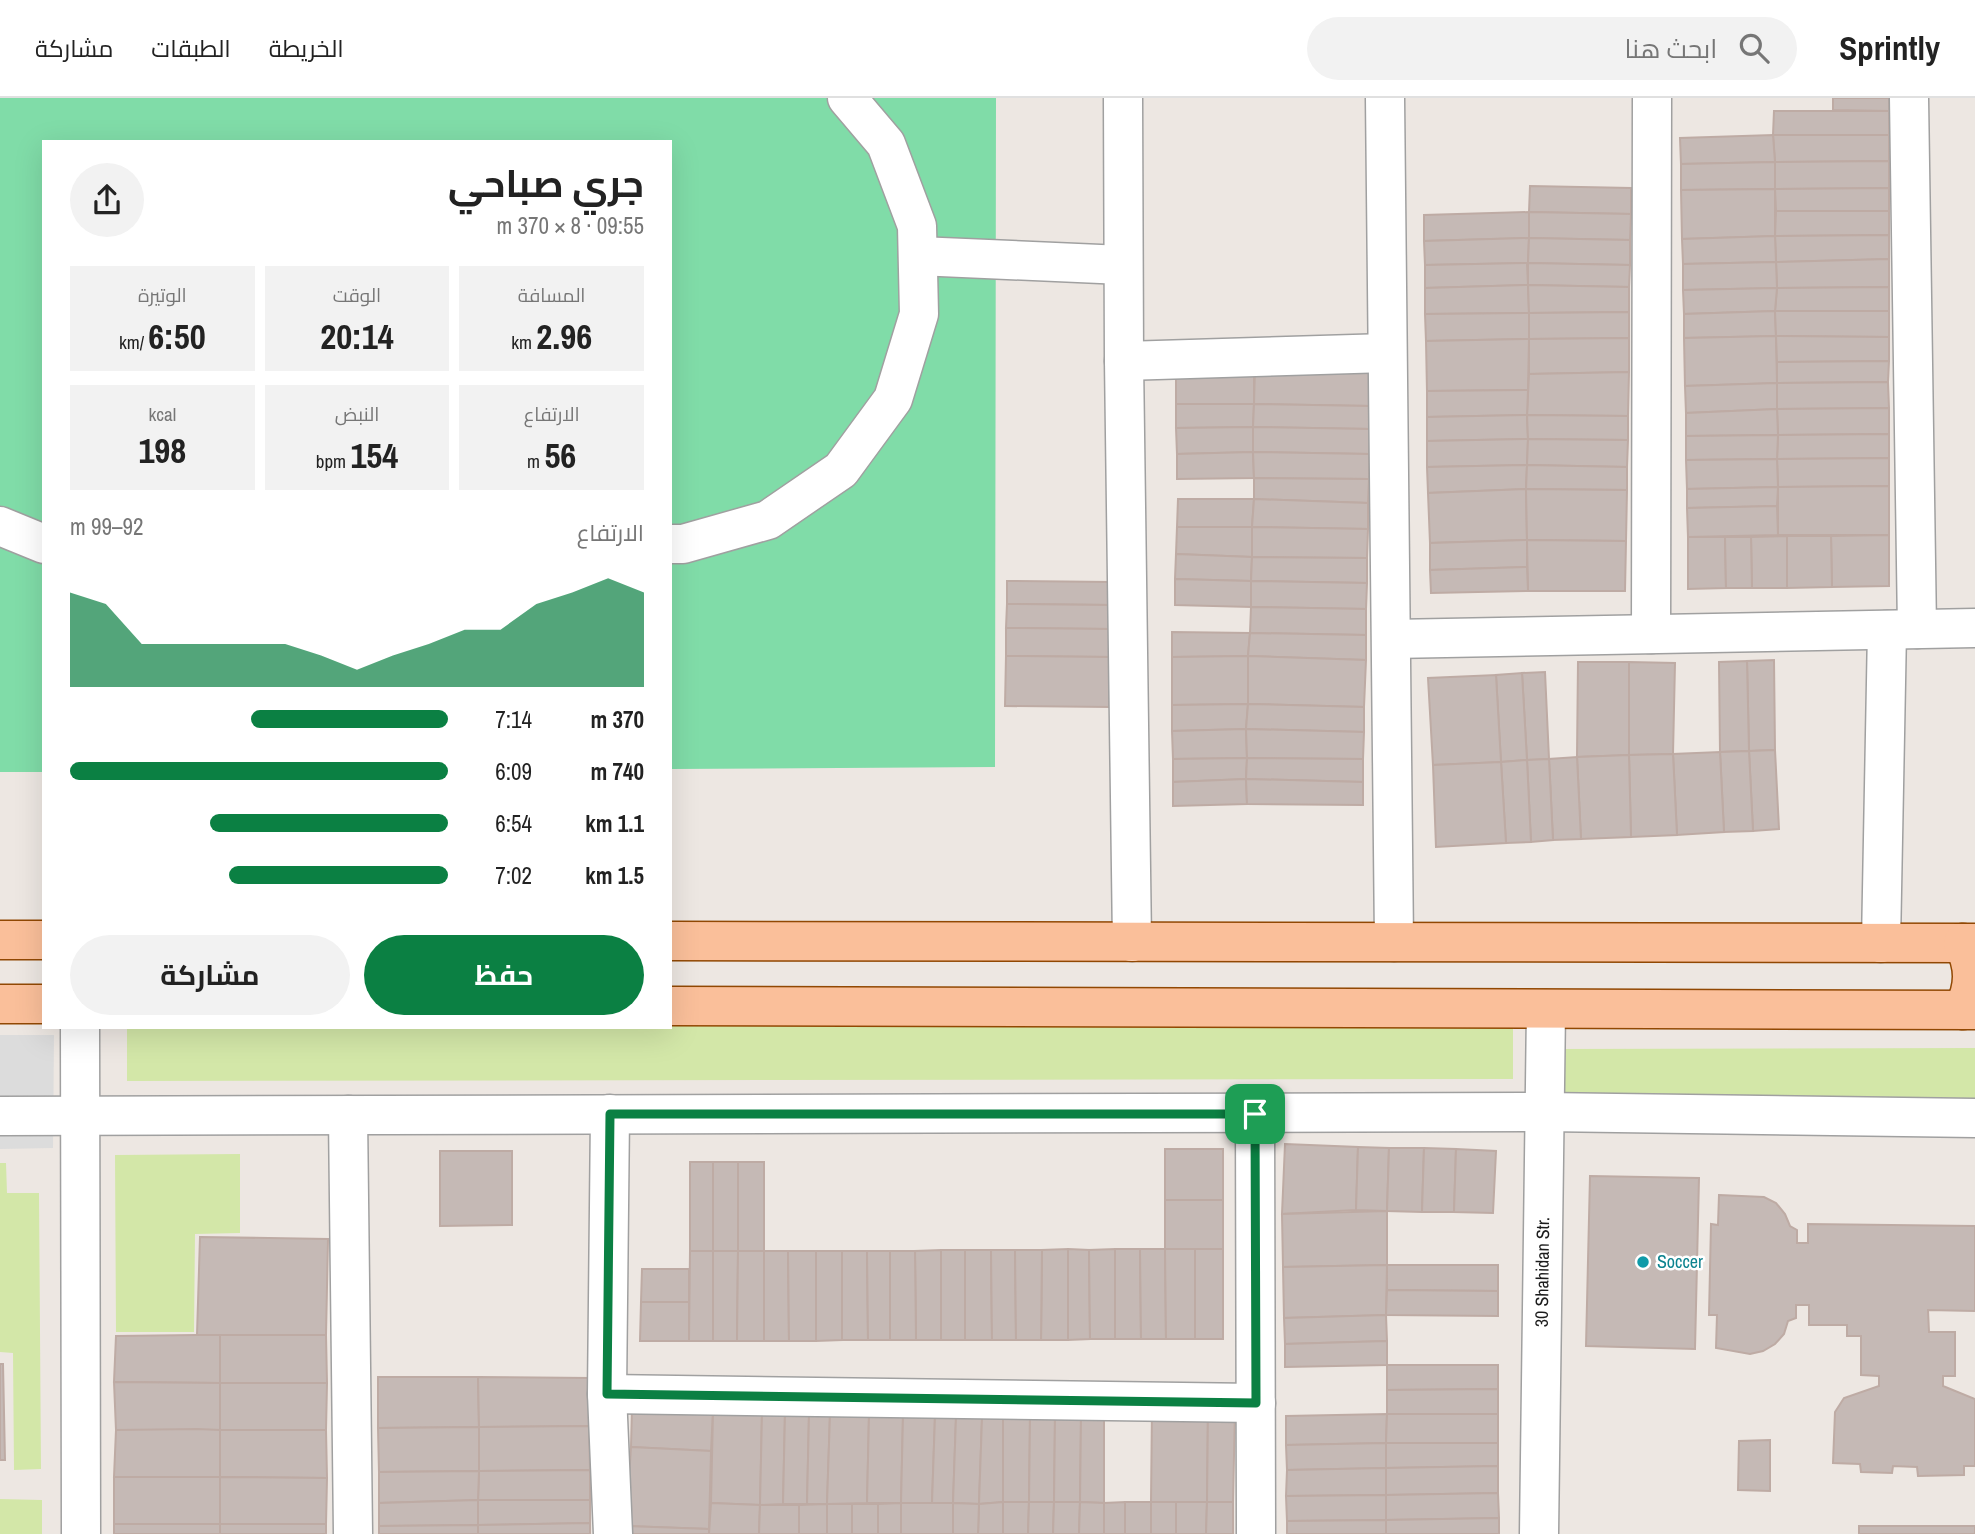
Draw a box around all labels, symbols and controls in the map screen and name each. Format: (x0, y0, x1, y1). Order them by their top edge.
search box (1307, 17, 1797, 80)
text: Sprintly (1839, 26, 1940, 70)
icon: search (1735, 29, 1773, 67)
text: ابحث هنا (1624, 31, 1717, 66)
text: مشاركة (35, 32, 113, 64)
text: الطبقات (151, 32, 231, 64)
text: الخريطة (269, 32, 344, 64)
text: جري صباحي (448, 158, 644, 209)
button: share (70, 163, 144, 237)
text: 09:55 · 8 × 370 m (497, 210, 644, 241)
text: الوتيرة (138, 282, 187, 308)
text: الوقت (333, 282, 381, 308)
text: المسافة (518, 282, 585, 308)
text: 6:50 (148, 313, 206, 360)
text: 20:14 (320, 313, 394, 360)
text: 2.96 (536, 313, 592, 360)
text: /km (119, 329, 148, 355)
text: km (511, 329, 536, 355)
text: kcal (148, 401, 176, 427)
text: النبض (335, 401, 379, 427)
text: الارتفاع (524, 401, 580, 427)
text: 198 (138, 427, 186, 474)
text: 154 (350, 432, 398, 479)
text: 56 (544, 432, 576, 479)
text: bpm (316, 448, 350, 474)
text: m (527, 448, 544, 474)
text: 92–99 m (70, 511, 143, 542)
text: الارتفاع (577, 517, 644, 548)
text: 7:14 (495, 704, 532, 735)
text: 370 m (591, 704, 644, 735)
text: 6:09 (495, 756, 532, 787)
text: 740 m (591, 756, 644, 787)
text: 6:54 (495, 808, 532, 839)
text: 1.1 km (585, 808, 644, 839)
text: 7:02 (495, 860, 532, 891)
text: 1.5 km (585, 860, 644, 891)
button: مشاركة (70, 935, 350, 1015)
button: حفظ (364, 935, 644, 1015)
pin (1225, 1084, 1285, 1144)
icon: arrive (1236, 1095, 1274, 1133)
street label: 30 Shahidan Str. (1529, 1217, 1555, 1327)
place label: Soccer (1657, 1249, 1703, 1274)
marker: Soccer (1635, 1254, 1651, 1270)

